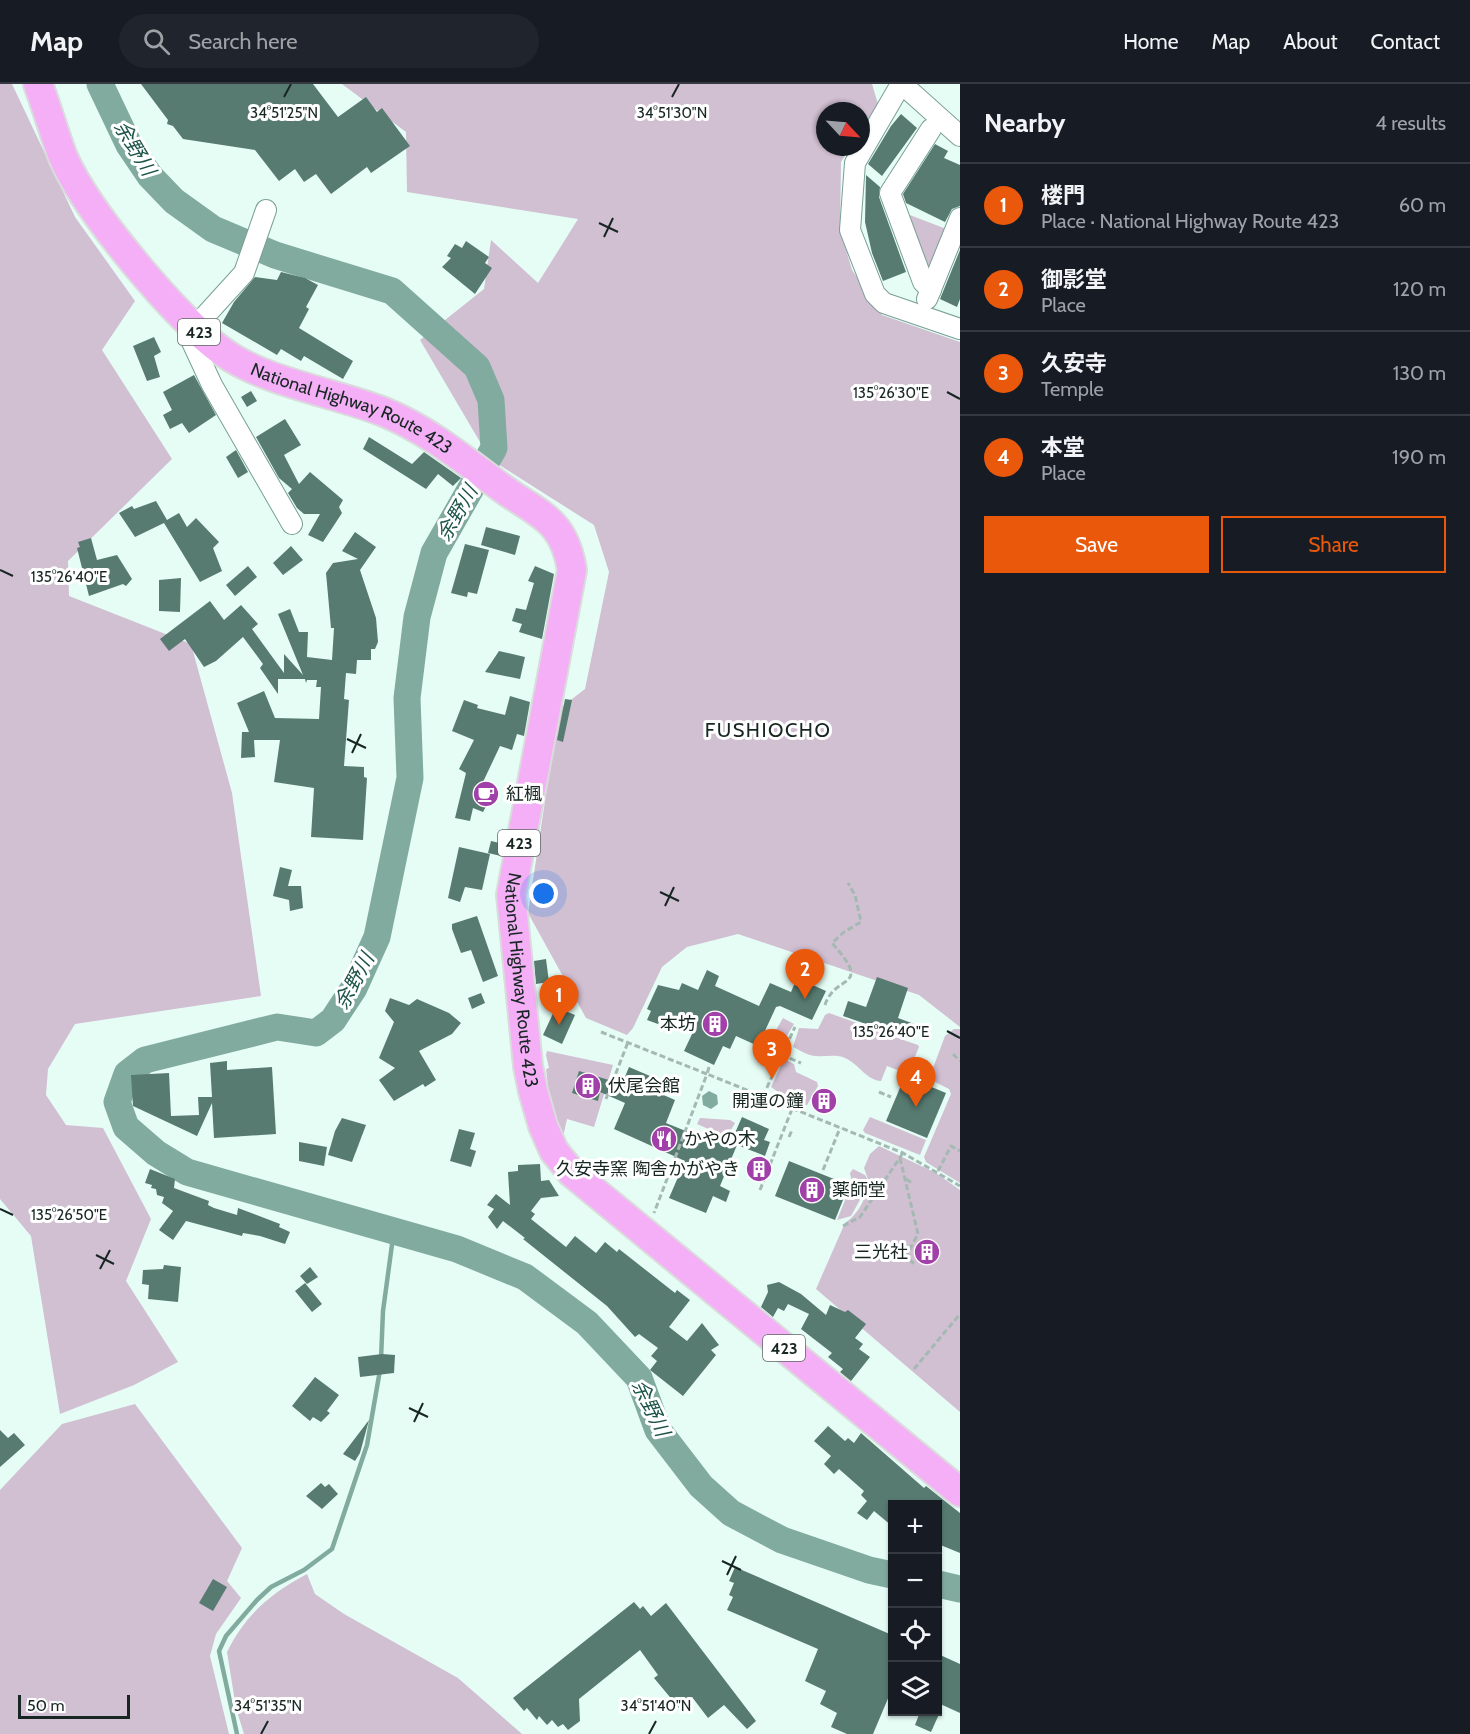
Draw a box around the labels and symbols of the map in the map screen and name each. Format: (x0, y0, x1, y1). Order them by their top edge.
north arrow (816, 102, 870, 156)
text: 34°51'25"N (250, 104, 318, 122)
text: 34°51'30"N (637, 104, 707, 122)
water label: 余野川 (109, 116, 162, 182)
road number: 423 (178, 319, 220, 345)
street label: National Highway Route 423 (247, 358, 457, 459)
text: 135°26'30"E (853, 384, 929, 402)
water label: 余野川 (432, 479, 483, 545)
text: 135°26'40"E (31, 568, 107, 586)
district label: FUSHIOCHO (705, 718, 831, 742)
cafe icon: 紅楓 (471, 779, 501, 809)
place label: 紅楓 (506, 783, 542, 805)
road number: 423 (498, 830, 540, 856)
street label: National Highway Route 423 (500, 871, 543, 1089)
your location (529, 879, 558, 908)
water label: 余野川 (329, 947, 380, 1013)
pin: 2 (786, 950, 824, 999)
pin: 1 (540, 976, 578, 1025)
building icon: 本坊 (700, 1009, 730, 1039)
place label: 本坊 (660, 1013, 696, 1035)
text: 135°26'40"E (853, 1023, 929, 1041)
pin: 3 (752, 1030, 792, 1079)
pin: 4 (896, 1058, 936, 1107)
building icon: 伏尾会館 (573, 1071, 603, 1101)
place label: 伏尾会館 (608, 1075, 680, 1097)
building icon: 開運の鐘 (809, 1086, 839, 1116)
place label: 開運の鐘 (732, 1090, 804, 1112)
restaurant icon: かやの木 (649, 1124, 679, 1154)
place label: かやの木 (684, 1128, 756, 1150)
building icon: 久安寺窯 陶舎かがやき (744, 1154, 774, 1184)
place label: 久安寺窯 陶舎かがやき (556, 1158, 740, 1180)
building icon: 薬師堂 (797, 1175, 827, 1205)
place label: 薬師堂 (832, 1179, 886, 1201)
text: 135°26'50"E (31, 1206, 107, 1224)
building icon: 三光社 (912, 1237, 942, 1267)
place label: 三光社 (854, 1241, 908, 1263)
road number: 423 (763, 1335, 805, 1361)
water label: 余野川 (627, 1376, 676, 1442)
scale bar (18, 1692, 130, 1720)
text: 34°51'35"N (234, 1697, 302, 1715)
text: 34°51'40"N (621, 1697, 691, 1715)

